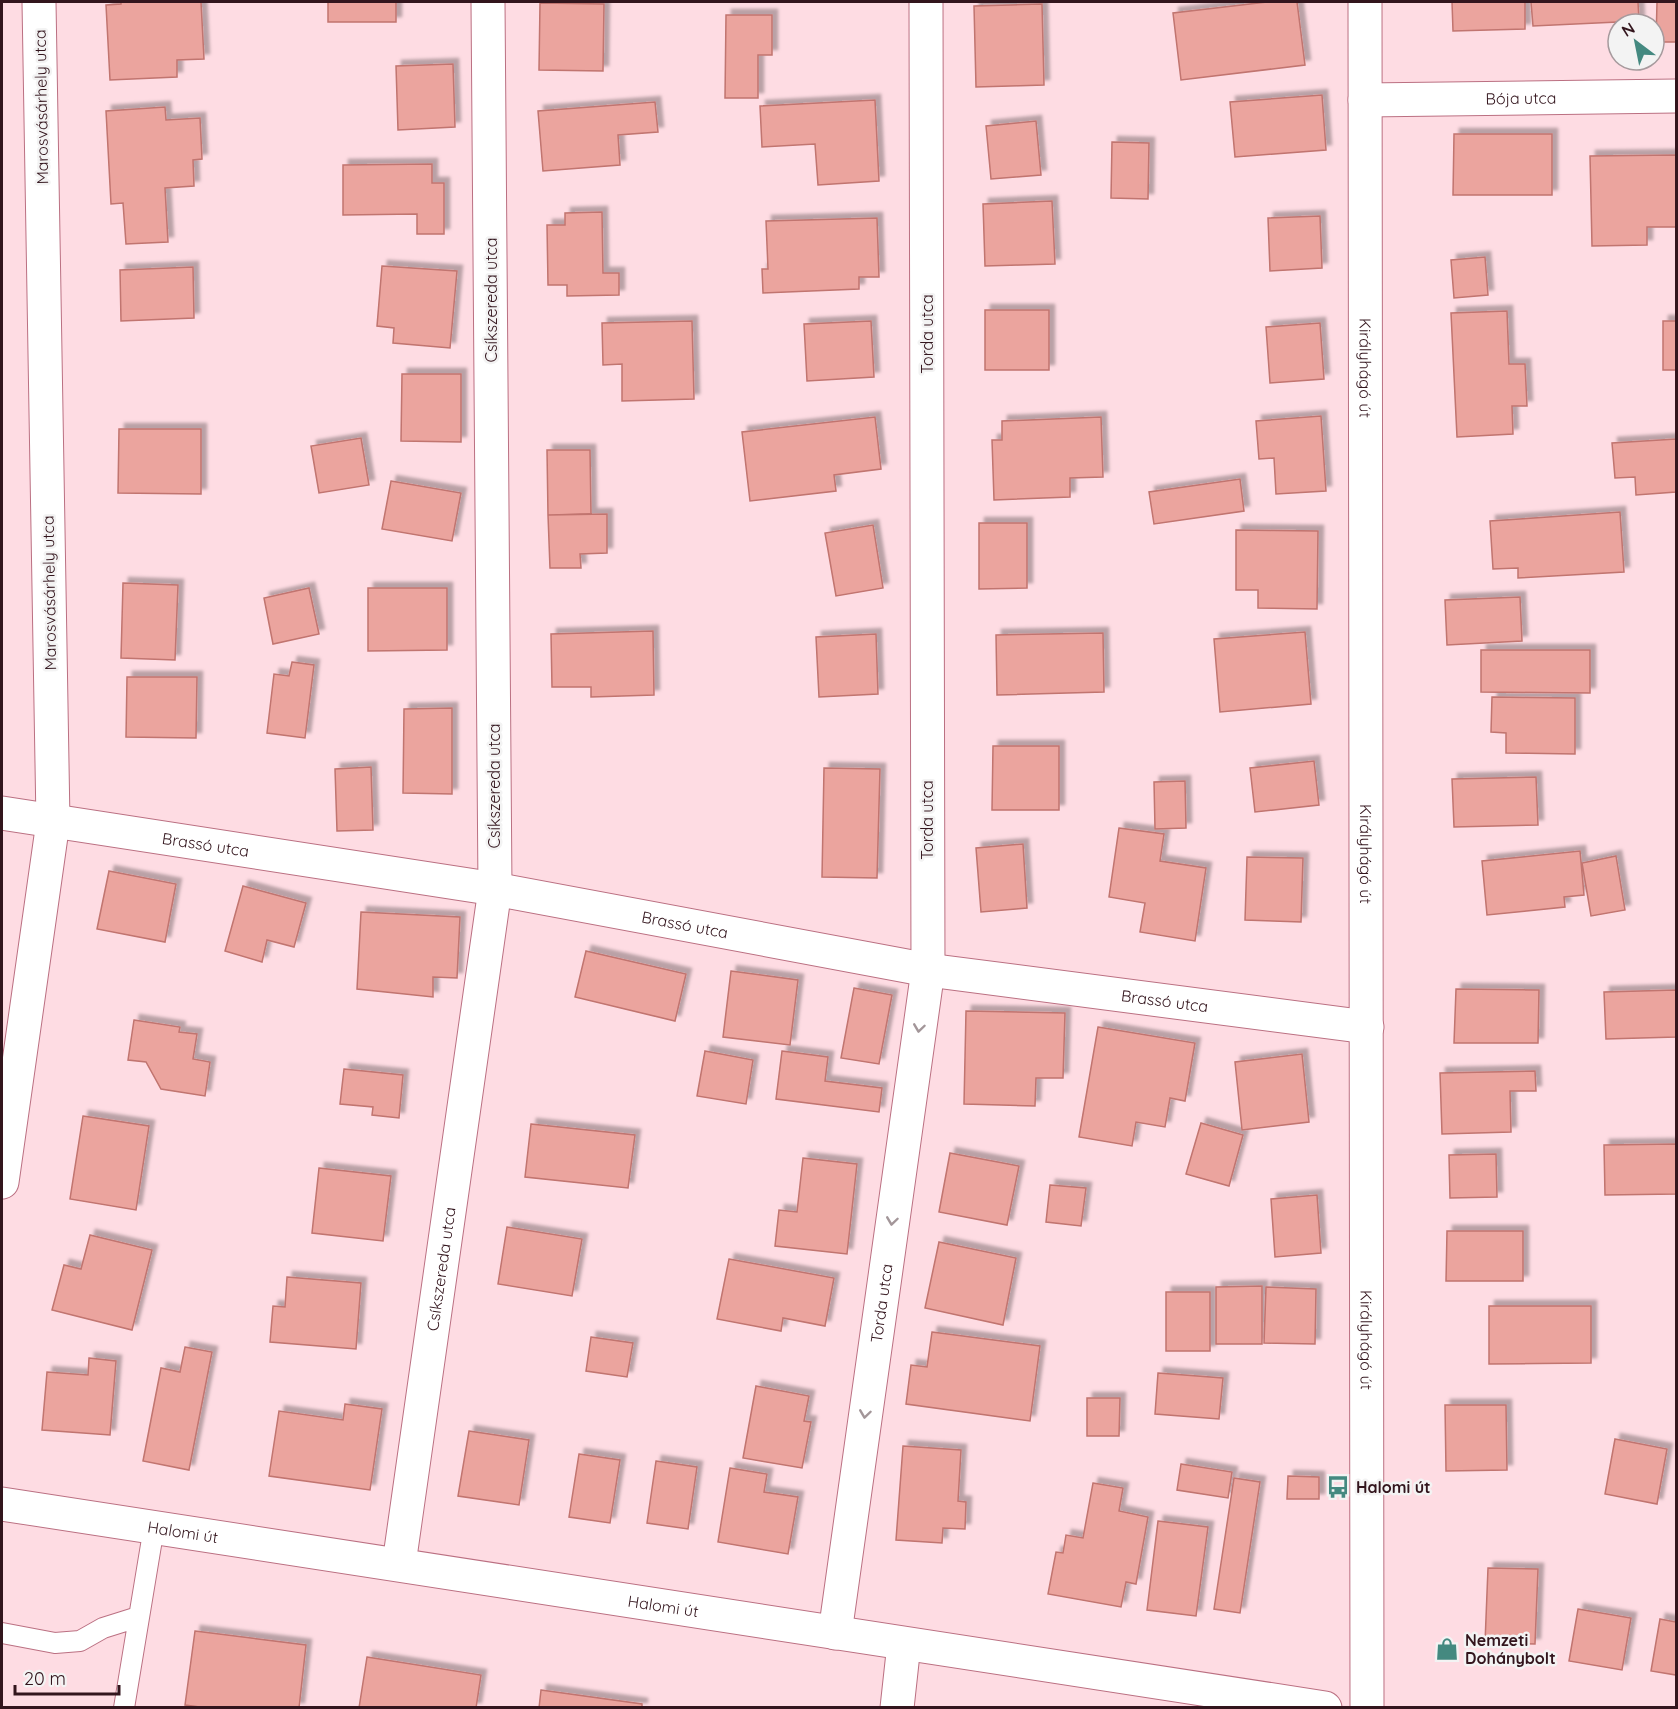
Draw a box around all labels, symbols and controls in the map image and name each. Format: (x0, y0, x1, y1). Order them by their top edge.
north arrow (1606, 12, 1666, 72)
text: N (1618, 18, 1638, 41)
street label: Marosvásárhely utca (30, 29, 52, 185)
street label: Bója utca (1485, 88, 1557, 108)
street label: Csíkszereda utca (481, 238, 501, 362)
street label: Torda utca (917, 294, 937, 374)
street label: Királyhágó út (1355, 318, 1375, 418)
street label: Marosvásárhely utca (38, 515, 60, 671)
street label: Csíkszereda utca (484, 724, 504, 848)
street label: Torda utca (917, 780, 937, 860)
street label: Királyhágó út (1356, 804, 1376, 904)
street label: Brassó utca (161, 828, 250, 861)
street label: Brassó utca (640, 907, 730, 942)
street label: Brassó utca (1120, 985, 1209, 1016)
one-way arrow (914, 1023, 926, 1033)
street label: Csíkszereda utca (422, 1206, 460, 1332)
one-way arrow (887, 1216, 899, 1226)
street label: Torda utca (866, 1262, 897, 1344)
street label: Királyhágó út (1357, 1290, 1377, 1390)
one-way arrow (860, 1410, 872, 1419)
bus stop icon: Halomi út (1325, 1474, 1351, 1500)
place label: Halomi út (1356, 1477, 1431, 1497)
street label: Halomi út (146, 1517, 220, 1547)
street label: Halomi út (626, 1591, 700, 1621)
place label: Nemzeti Dohánybolt (1465, 1630, 1556, 1668)
shop icon: Nemzeti Dohánybolt (1434, 1636, 1460, 1662)
scale bar (15, 1658, 118, 1696)
text: 20 m (24, 1667, 66, 1690)

